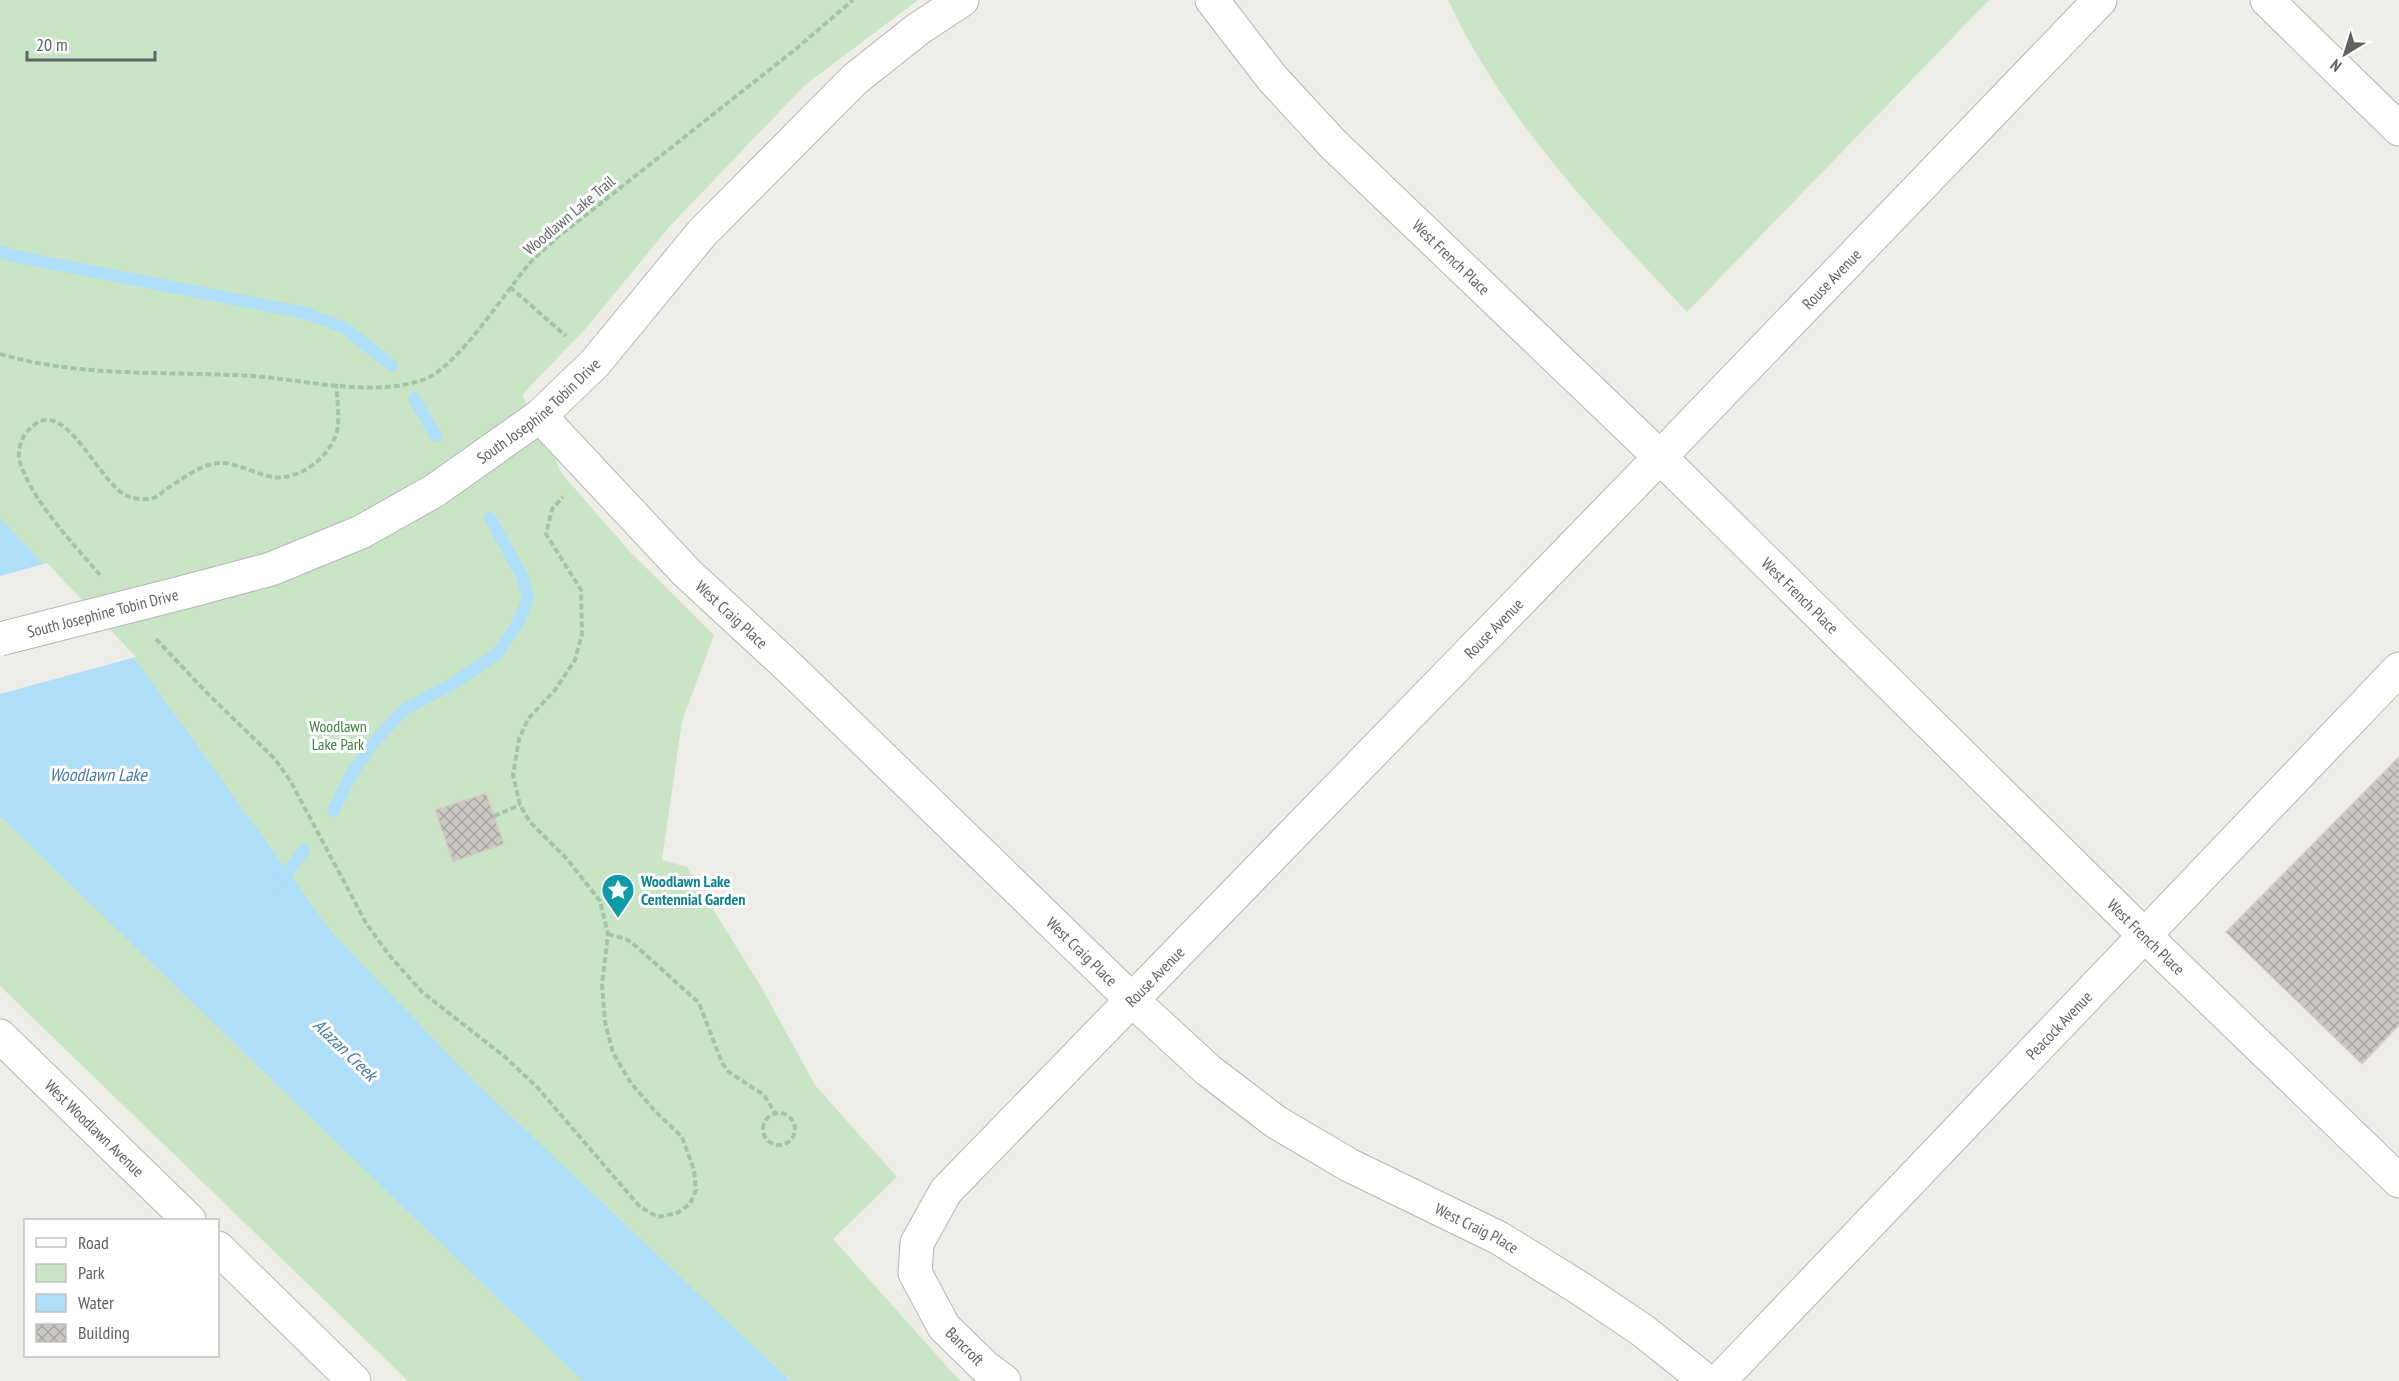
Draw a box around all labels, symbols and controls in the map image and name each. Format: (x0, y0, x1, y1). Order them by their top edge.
scale bar (27, 24, 154, 62)
north arrow (2315, 24, 2375, 84)
text: 20 m (36, 33, 68, 56)
text: N (2326, 55, 2345, 76)
street label: Woodlawn Lake Trail (519, 171, 619, 259)
street label: West French Place (1408, 215, 1494, 299)
street label: Rouse Avenue (1798, 244, 1865, 313)
street label: South Josephine Tobin Drive (473, 354, 604, 468)
street label: West French Place (1758, 553, 1843, 638)
street label: West Craig Place (691, 576, 772, 653)
street label: South Josephine Tobin Drive (25, 584, 180, 642)
street label: Rouse Avenue (1460, 594, 1527, 663)
park label: Woodlawn Lake Park (309, 716, 367, 754)
water label: Woodlawn Lake (49, 763, 148, 786)
place label: Woodlawn Lake Centennial Garden (640, 871, 745, 909)
place icon: Woodlawn Lake Centennial Garden (600, 872, 636, 919)
street label: West French Place (2103, 895, 2189, 979)
street label: West Craig Place (1042, 912, 1122, 990)
street label: Rouse Avenue (1121, 942, 1188, 1011)
street label: Peacock Avenue (2021, 987, 2096, 1064)
water label: Alazan Creek (309, 1014, 384, 1087)
street label: West Woodlawn Avenue (41, 1075, 148, 1181)
street label: West Craig Place (1432, 1198, 1522, 1258)
legend (24, 1219, 219, 1357)
text: Road (78, 1231, 109, 1254)
text: Park (78, 1261, 105, 1284)
text: Water (78, 1291, 114, 1314)
text: Building (78, 1321, 130, 1344)
street label: Bancroft (942, 1323, 989, 1370)

